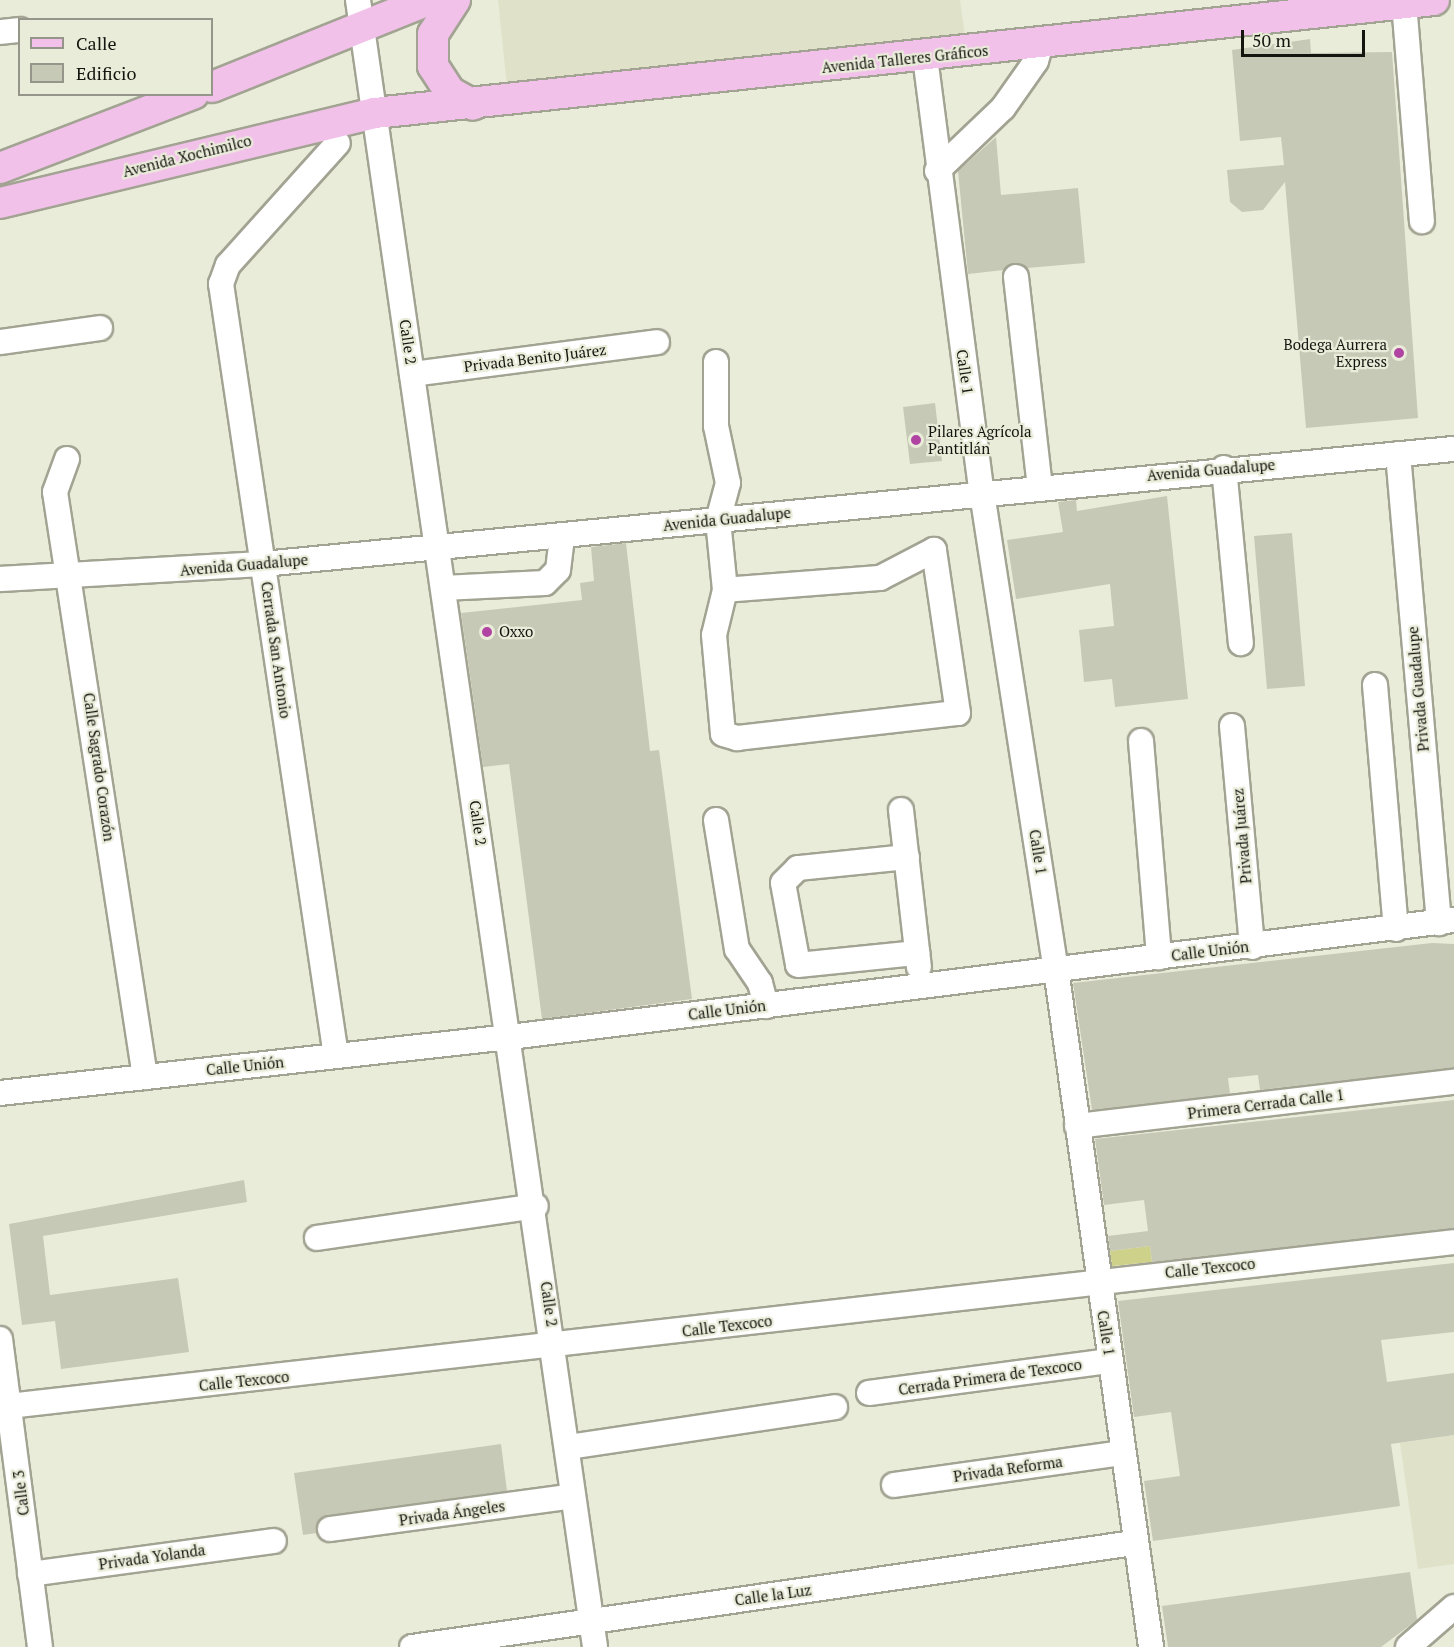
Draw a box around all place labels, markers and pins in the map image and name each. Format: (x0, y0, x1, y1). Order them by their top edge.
place label: Bodega Aurrera Express (1283, 335, 1387, 370)
marker: Bodega Aurrera Express (1392, 346, 1406, 360)
place label: Pilares Agrícola Pantitlán (928, 422, 1032, 457)
marker: Pilares Agrícola Pantitlán (909, 433, 923, 447)
place label: Oxxo (499, 623, 533, 641)
marker: Oxxo (480, 625, 494, 639)

